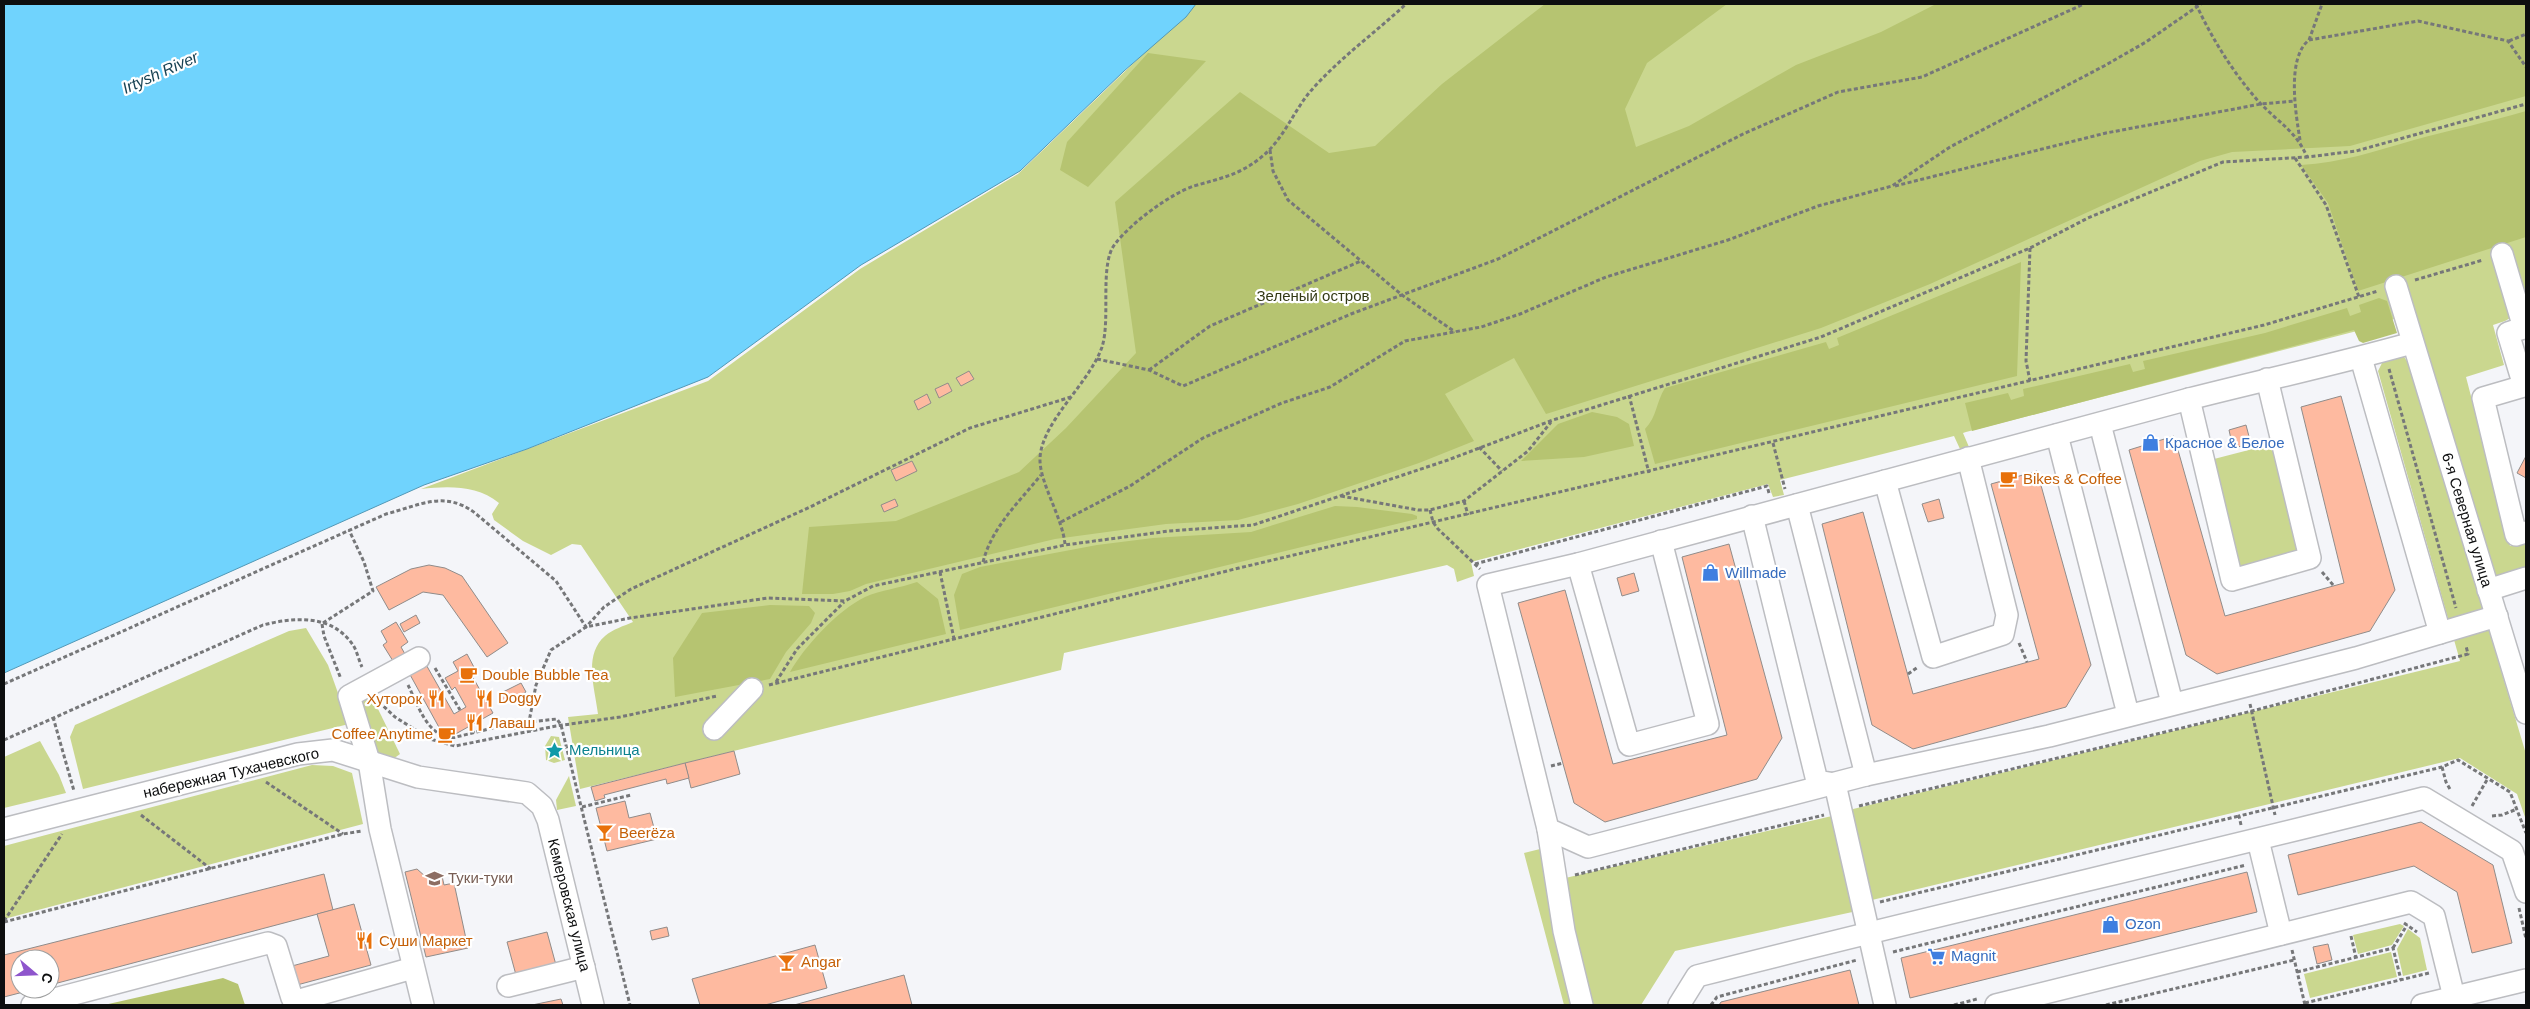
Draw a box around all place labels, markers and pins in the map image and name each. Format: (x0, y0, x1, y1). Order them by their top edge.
shop icon: Красное & Белое (2141, 433, 2161, 453)
place label: Красное & Белое (2165, 434, 2285, 451)
cafe icon: Bikes & Coffee (1999, 469, 2019, 489)
place label: Bikes & Coffee (2023, 470, 2122, 487)
shop icon: Willmade (1701, 563, 1721, 583)
place label: Willmade (1725, 564, 1787, 581)
cafe icon: Double Bubble Tea (458, 665, 478, 685)
place label: Double Bubble Tea (482, 666, 609, 683)
restaurant icon: Doggy (474, 688, 494, 708)
restaurant icon: Хуторок (426, 689, 446, 709)
place label: Doggy (498, 689, 542, 706)
place label: Хуторок (367, 690, 422, 707)
restaurant icon: Лаваш (465, 713, 485, 733)
place label: Лаваш (489, 714, 535, 731)
cafe icon: Coffee Anytime (437, 724, 457, 744)
place label: Coffee Anytime (332, 725, 433, 742)
place icon: Мельница (545, 740, 565, 760)
place label: Мельница (569, 741, 640, 758)
bar icon: Beerëza (595, 823, 615, 843)
place label: Beerëza (619, 824, 676, 841)
school or university icon: Туки-туки (424, 868, 444, 888)
place label: Туки-туки (448, 869, 513, 886)
shop icon: Ozon (2101, 914, 2121, 934)
place label: Ozon (2125, 915, 2161, 932)
restaurant icon: Суши Маркет (355, 931, 375, 951)
place label: Суши Маркет (379, 932, 473, 949)
supermarket icon: Magnit (1927, 946, 1947, 966)
place label: Magnit (1951, 947, 1997, 964)
bar icon: Angar (777, 952, 797, 972)
place label: Angar (801, 953, 841, 970)

